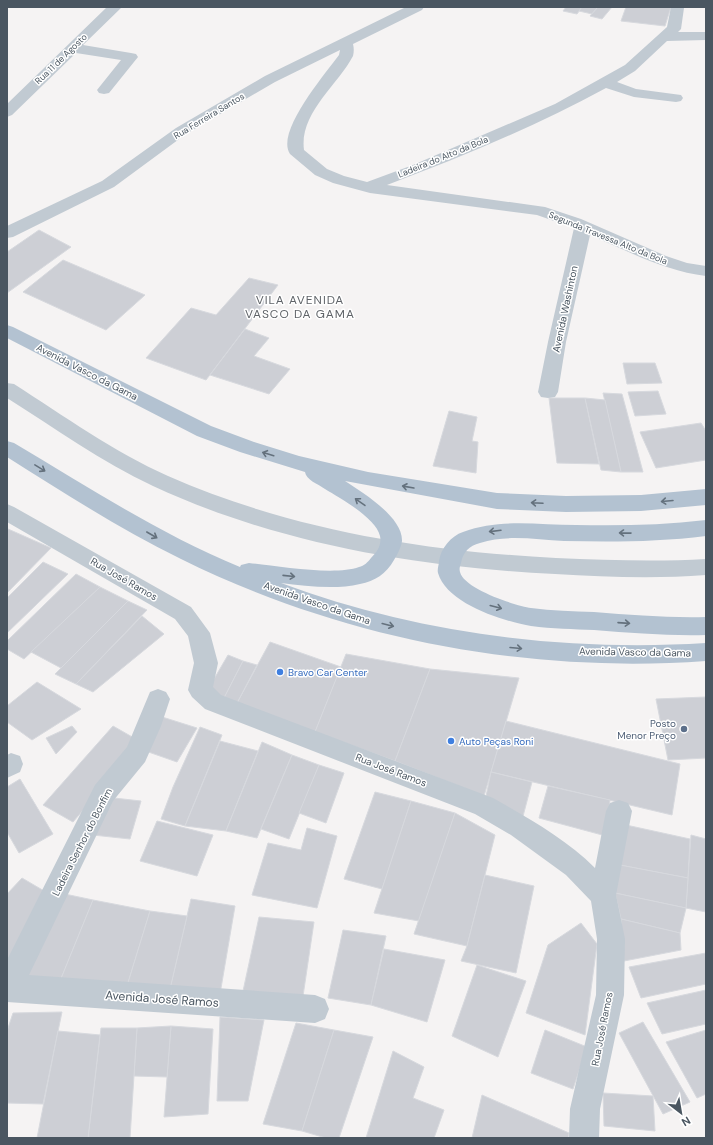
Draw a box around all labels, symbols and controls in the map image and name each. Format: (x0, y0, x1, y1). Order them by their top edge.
street label: Rua 11 de Agosto (32, 31, 90, 87)
street label: Rua Ferreira Santos (171, 90, 247, 142)
street label: Ladeira do Alto da Bola (396, 133, 490, 181)
street label: Segunda Travessa Alto da Bola (547, 209, 669, 267)
street label: Avenida Washinton (549, 264, 581, 354)
district label: VILA AVENIDA VASCO DA GAMA (245, 292, 355, 322)
street label: Avenida Vasco da Gama (34, 341, 140, 403)
one-way arrow (262, 450, 275, 457)
one-way arrow (34, 465, 46, 473)
one-way arrow (402, 482, 415, 490)
one-way arrow (661, 497, 674, 504)
one-way arrow (355, 498, 366, 506)
one-way arrow (531, 499, 544, 507)
one-way arrow (489, 528, 502, 535)
one-way arrow (619, 530, 632, 537)
one-way arrow (146, 531, 158, 539)
street label: Rua José Ramos (88, 555, 160, 603)
one-way arrow (282, 572, 295, 580)
street label: Avenida Vasco da Gama (262, 579, 372, 627)
one-way arrow (489, 604, 502, 611)
one-way arrow (617, 620, 630, 627)
one-way arrow (382, 622, 395, 630)
one-way arrow (509, 644, 522, 651)
street label: Avenida Vasco da Gama (579, 645, 691, 659)
place label: Bravo Car Center (288, 666, 368, 679)
marker: Bravo Car Center (275, 667, 285, 677)
place label: Posto Menor Preço (617, 717, 676, 742)
marker: Posto Menor Preço (679, 724, 689, 734)
place label: Auto Peças Roni (459, 735, 533, 748)
marker: Auto Peças Roni (446, 736, 456, 746)
street label: Rua José Ramos (354, 750, 428, 790)
street label: Ladeira Senhor do Bonfim (49, 786, 115, 898)
street label: Avenida José Ramos (105, 987, 219, 1011)
street label: Rua José Ramos (588, 991, 616, 1067)
north arrow (661, 1093, 701, 1133)
text: N (679, 1114, 693, 1130)

